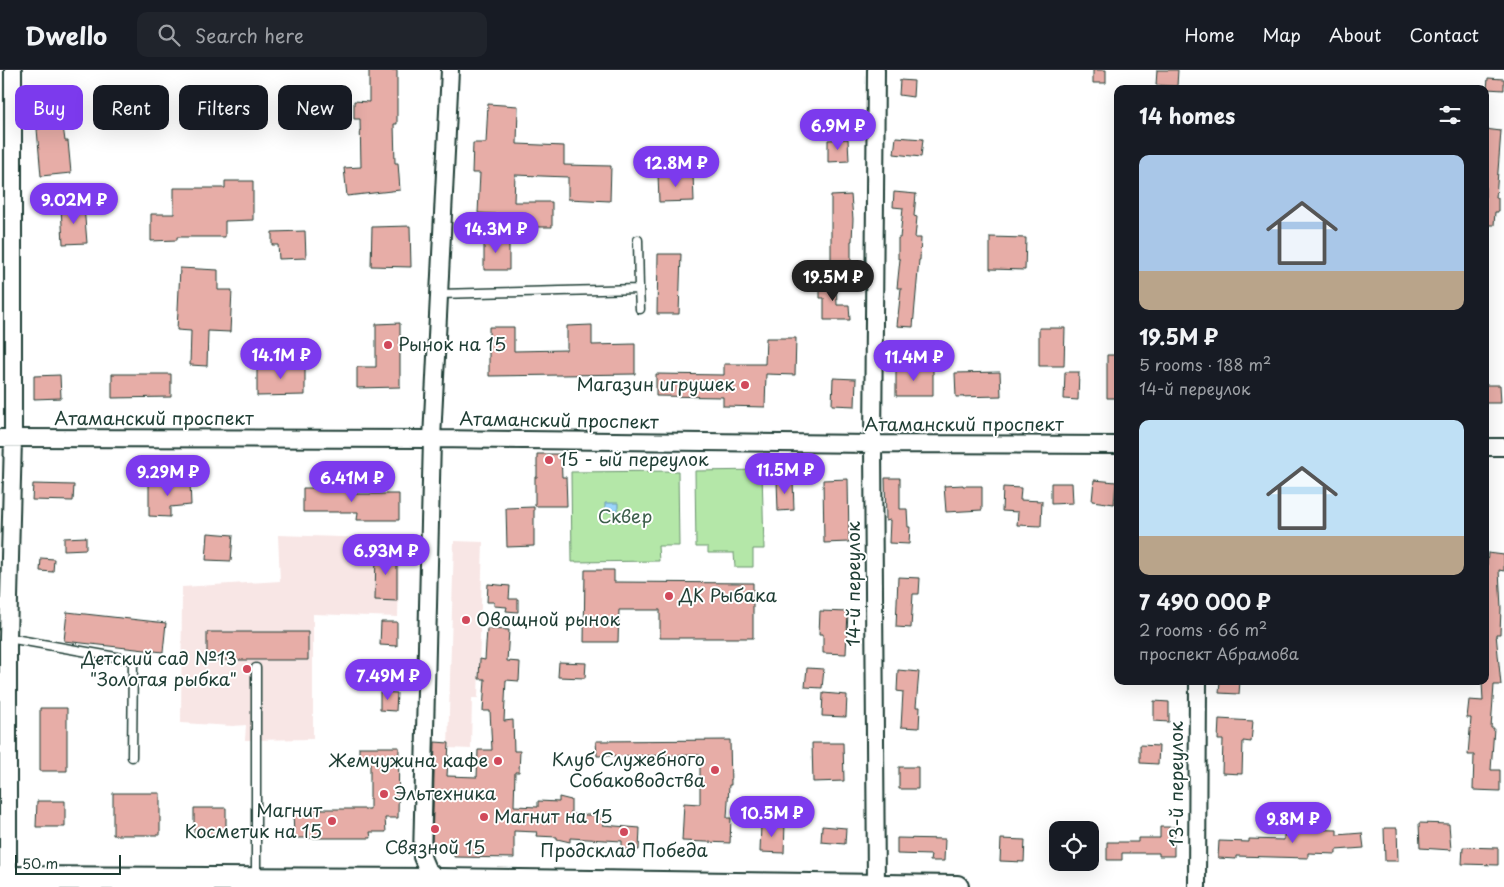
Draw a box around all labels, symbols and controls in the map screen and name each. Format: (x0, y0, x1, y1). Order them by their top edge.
search box (137, 12, 487, 57)
text: Dwello (25, 17, 107, 53)
icon: search (155, 21, 183, 49)
text: Search here (195, 21, 304, 49)
text: Home (1184, 21, 1234, 48)
text: Map (1262, 21, 1301, 48)
text: About (1329, 21, 1381, 48)
text: Contact (1409, 21, 1479, 48)
chip: Buy (15, 85, 83, 130)
chip: Rent (93, 85, 169, 130)
chip: Filters (179, 85, 268, 130)
chip: New (278, 85, 352, 130)
text: 14 homes (1139, 99, 1235, 131)
icon: filters (1436, 101, 1464, 129)
pin: 6.9M ₽ (797, 108, 879, 151)
text: 6.9M ₽ (811, 113, 865, 137)
pin: 12.8M ₽ (630, 146, 722, 188)
text: 12.8M ₽ (644, 150, 708, 174)
pin: 9.02M ₽ (28, 182, 120, 225)
text: 9.02M ₽ (41, 187, 107, 211)
icon: home (1257, 188, 1347, 278)
pin: 14.3M ₽ (450, 212, 542, 254)
text: 14.3M ₽ (465, 216, 527, 240)
pin: 19.5M ₽ (787, 260, 879, 302)
text: 19.5M ₽ (803, 264, 863, 288)
text: 19.5M ₽ (1139, 320, 1218, 352)
place label: Рынок на 15 (398, 330, 506, 357)
pin: 14.1M ₽ (235, 338, 327, 380)
marker: Рынок на 15 (382, 339, 394, 351)
pin: 11.4M ₽ (868, 340, 960, 382)
text: 14.1M ₽ (251, 342, 311, 366)
text: 11.4M ₽ (885, 344, 943, 368)
text: 5 rooms · 188 m² (1139, 352, 1271, 376)
place label: Магазин игрушек (576, 370, 735, 397)
text: 14-й переулок (1139, 376, 1250, 400)
marker: Магазин игрушек (739, 379, 751, 391)
street label: Атаманский проспект (54, 404, 254, 431)
street label: Атаманский проспект (459, 404, 659, 435)
street label: Атаманский проспект (864, 410, 1064, 437)
place label: 15 - ый переулок (559, 445, 709, 472)
pin: 11.5M ₽ (739, 452, 831, 495)
icon: home (1257, 453, 1347, 543)
pin: 9.29M ₽ (122, 454, 214, 497)
marker: 15 - ый переулок (543, 454, 555, 466)
text: 11.5M ₽ (756, 457, 814, 481)
text: 9.29M ₽ (137, 459, 199, 483)
pin: 6.41M ₽ (306, 460, 398, 503)
text: 6.41M ₽ (320, 465, 384, 489)
park label: Сквер (598, 502, 652, 529)
street label: 14-й переулок (839, 521, 866, 647)
pin: 6.93M ₽ (340, 534, 432, 576)
text: 6.93M ₽ (354, 538, 418, 562)
place label: ДК Рыбака (678, 581, 777, 608)
text: 7 490 000 ₽ (1139, 585, 1271, 617)
marker: ДК Рыбака (663, 590, 675, 602)
place label: Овощной рынок (476, 605, 620, 632)
marker: Овощной рынок (460, 614, 472, 626)
text: 2 rooms · 66 m² (1139, 617, 1267, 641)
text: проспект Абрамова (1139, 641, 1299, 665)
place label: Детский сад №13 "Золотая рыбка" (81, 644, 237, 692)
pin: 7.49M ₽ (342, 658, 434, 701)
marker: Детский сад №13 "Золотая рыбка" (241, 663, 253, 675)
text: 7.49M ₽ (356, 663, 420, 687)
street label: 13-й переулок (1162, 721, 1189, 847)
place label: Клуб Служебного Собаководства (552, 745, 706, 793)
place label: Жемчужина кафе (329, 746, 488, 773)
marker: Жемчужина кафе (492, 755, 504, 767)
marker: Клуб Служебного Собаководства (709, 764, 721, 776)
place label: Эльтехника (394, 779, 497, 806)
marker: Эльтехника (378, 788, 390, 800)
place label: Магнит Косметик на 15 (185, 796, 323, 844)
pin: 10.5M ₽ (726, 796, 818, 838)
text: 10.5M ₽ (741, 800, 803, 824)
place label: Магнит на 15 (494, 802, 613, 829)
pin: 9.8M ₽ (1252, 802, 1334, 844)
text: 9.8M ₽ (1266, 806, 1320, 830)
marker: Магнит на 15 (478, 811, 490, 823)
marker: Магнит Косметик на 15 (326, 815, 338, 827)
map controls (1049, 821, 1099, 871)
button: locate (1049, 821, 1099, 871)
marker: Связной 15 (429, 823, 441, 835)
marker: Продсклад Победа (618, 826, 630, 838)
place label: Связной 15 (385, 833, 485, 860)
place label: Продсклад Победа (540, 836, 709, 863)
scale bar (15, 852, 121, 875)
text: 50 m (22, 853, 58, 874)

